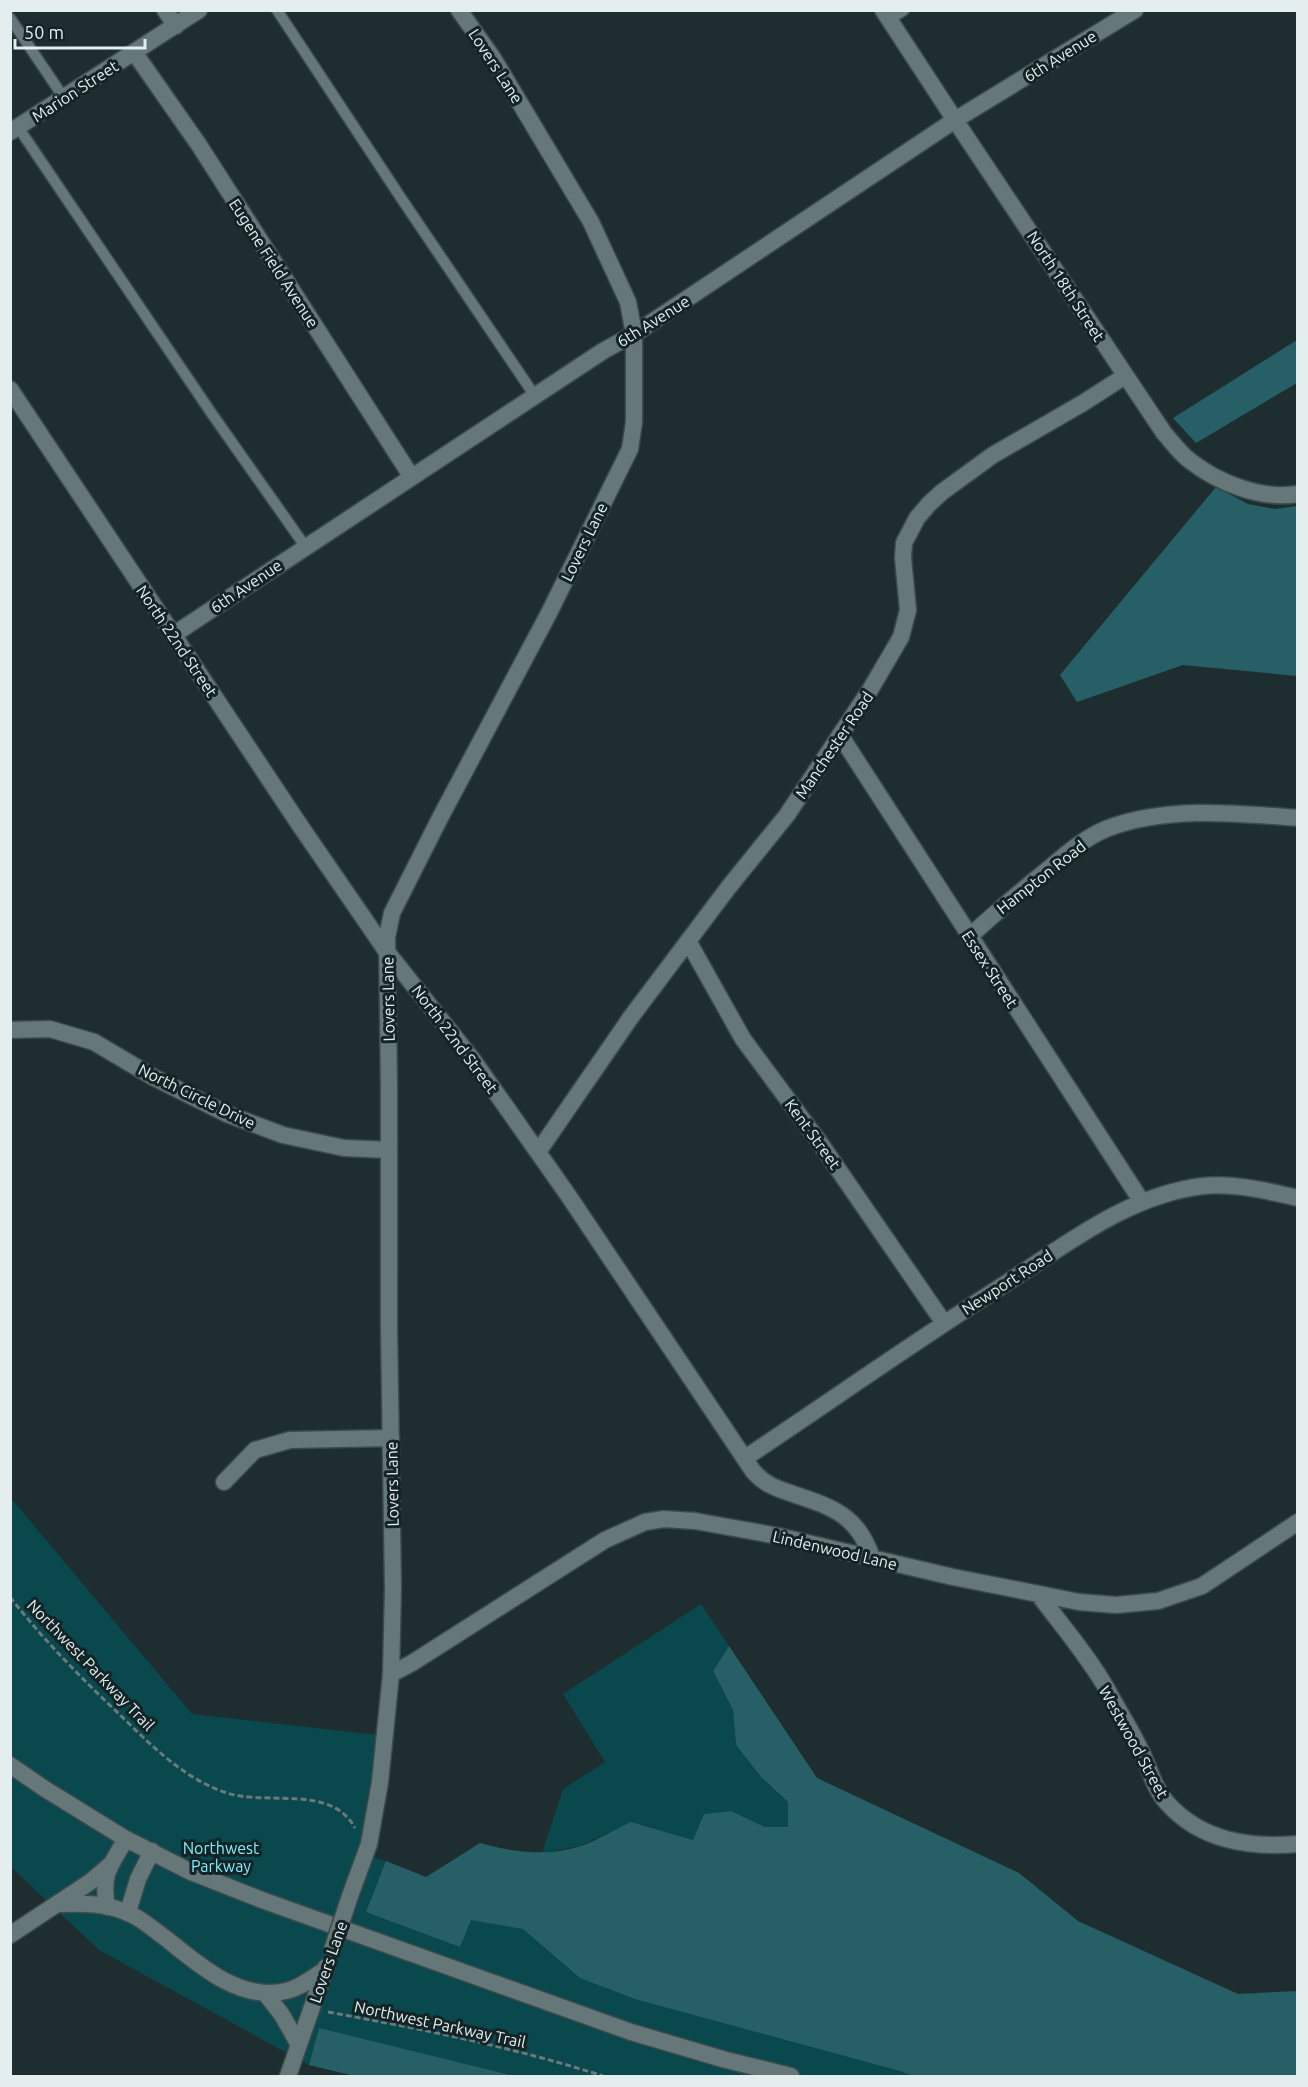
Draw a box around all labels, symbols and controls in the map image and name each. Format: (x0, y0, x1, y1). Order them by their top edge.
scale bar (15, 12, 146, 50)
text: 50 m (24, 22, 64, 42)
street label: Lovers Lane (465, 25, 527, 107)
street label: 6th Avenue (1020, 27, 1100, 85)
street label: Marion Street (29, 56, 122, 125)
street label: Eugene Field Avenue (226, 195, 322, 331)
street label: North 18th Street (1024, 228, 1109, 345)
street label: 6th Avenue (613, 292, 693, 350)
street label: Lovers Lane (557, 500, 611, 584)
street label: 6th Avenue (207, 556, 285, 616)
street label: North 22nd Street (133, 582, 221, 701)
street label: Manchester Road (792, 688, 876, 802)
street label: Hampton Road (993, 837, 1089, 917)
street label: Essex Street (958, 927, 1022, 1011)
street label: Lovers Lane (378, 956, 398, 1042)
street label: North 22nd Street (408, 981, 502, 1097)
street label: North Circle Drive (136, 1060, 258, 1132)
street label: Kent Street (782, 1095, 845, 1173)
street label: Newport Road (958, 1246, 1056, 1318)
street label: Lovers Lane (382, 1441, 402, 1527)
street label: Lindenwood Lane (771, 1527, 899, 1573)
street label: Northwest Parkway Trail (24, 1596, 158, 1734)
street label: Westwood Street (1096, 1683, 1173, 1802)
park label: Northwest Parkway (183, 1839, 260, 1875)
street label: Lovers Lane (306, 1919, 350, 2005)
street label: Northwest Parkway Trail (353, 1997, 527, 2051)

